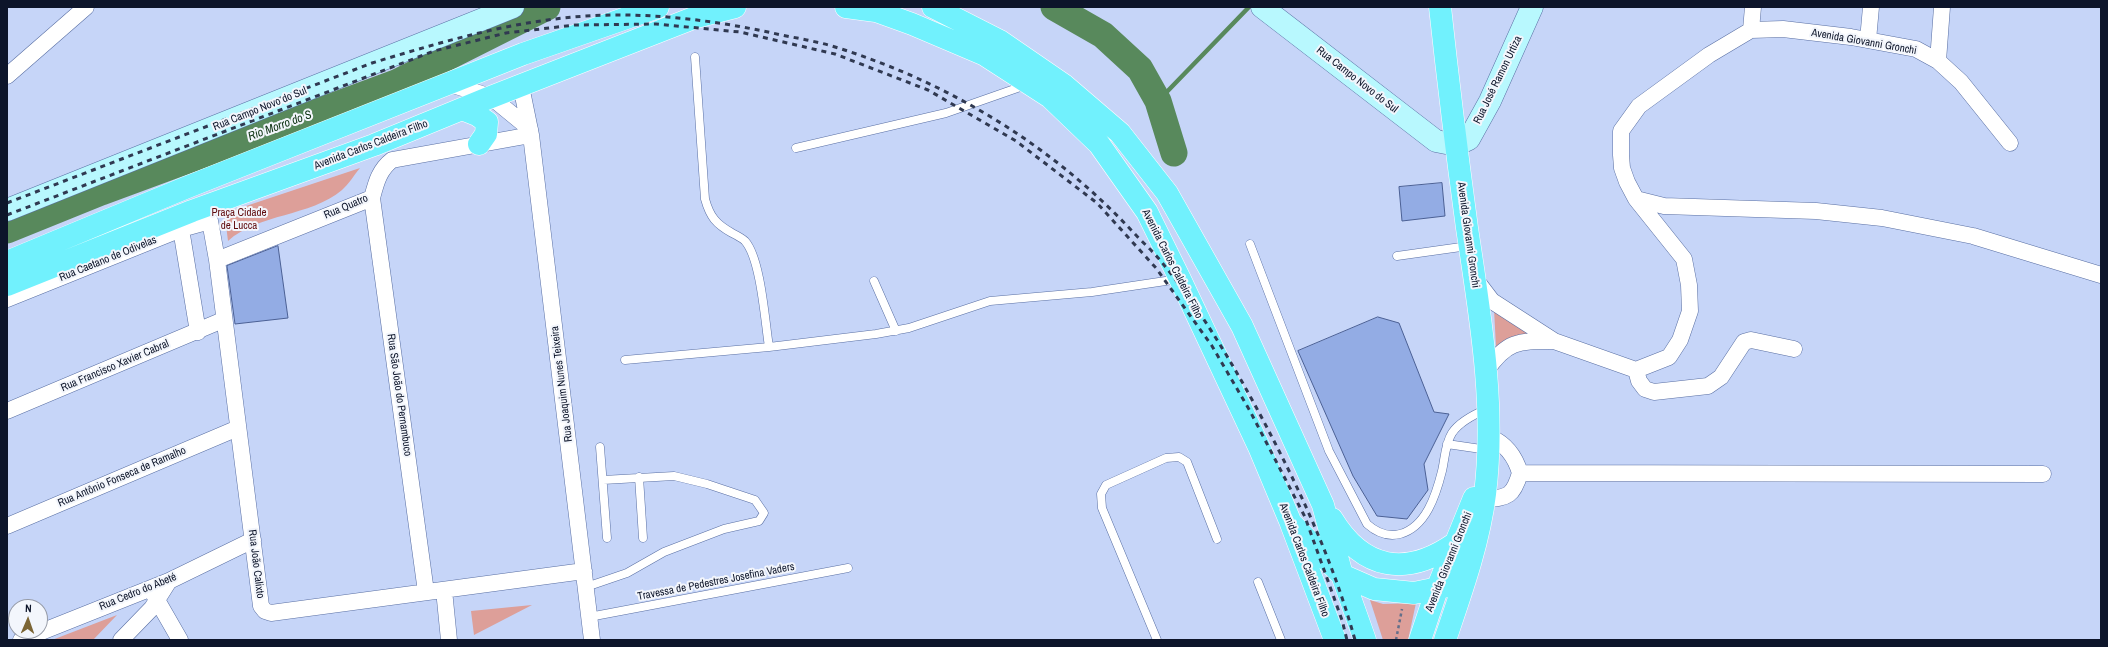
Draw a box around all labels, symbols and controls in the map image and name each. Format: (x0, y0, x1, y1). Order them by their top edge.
street label: Avenida Giovanni Gronchi (1810, 26, 1918, 58)
street label: Rua José Ramon Urtiza (1471, 34, 1525, 126)
street label: Rua Campo Novo do Sul (1314, 44, 1400, 116)
street label: Rua Campo Novo do Sul (211, 84, 309, 134)
water label: Rio Morro do S (246, 108, 314, 144)
street label: Avenida Carlos Caldeira Filho (312, 117, 430, 173)
street label: Avenida Giovanni Gronchi (1454, 181, 1482, 289)
street label: Rua Quatro (322, 192, 370, 222)
park label: Praça Cidade de Lucca (211, 206, 267, 232)
street label: Avenida Carlos Caldeira Filho (1139, 207, 1205, 321)
street label: Rua Caetano de Odivelas (57, 233, 159, 285)
street label: Rua Joaquim Nunes Teixeira (548, 325, 576, 443)
street label: Rua São João do Pernambuco (384, 333, 414, 457)
street label: Rua Francisco Xavier Cabral (59, 337, 171, 395)
street label: Rua Antônio Fonseca de Ramalho (56, 444, 188, 510)
street label: Avenida Carlos Caldeira Filho (1276, 501, 1332, 619)
street label: Avenida Giovanni Gronchi (1423, 510, 1475, 614)
street label: Rua João Calixto (245, 529, 267, 599)
street label: Travessa de Pedestres Josefina Vaders (636, 560, 796, 604)
street label: Rua Cedro do Abeté (97, 570, 179, 614)
north arrow (8, 599, 48, 639)
text: N (25, 601, 32, 615)

